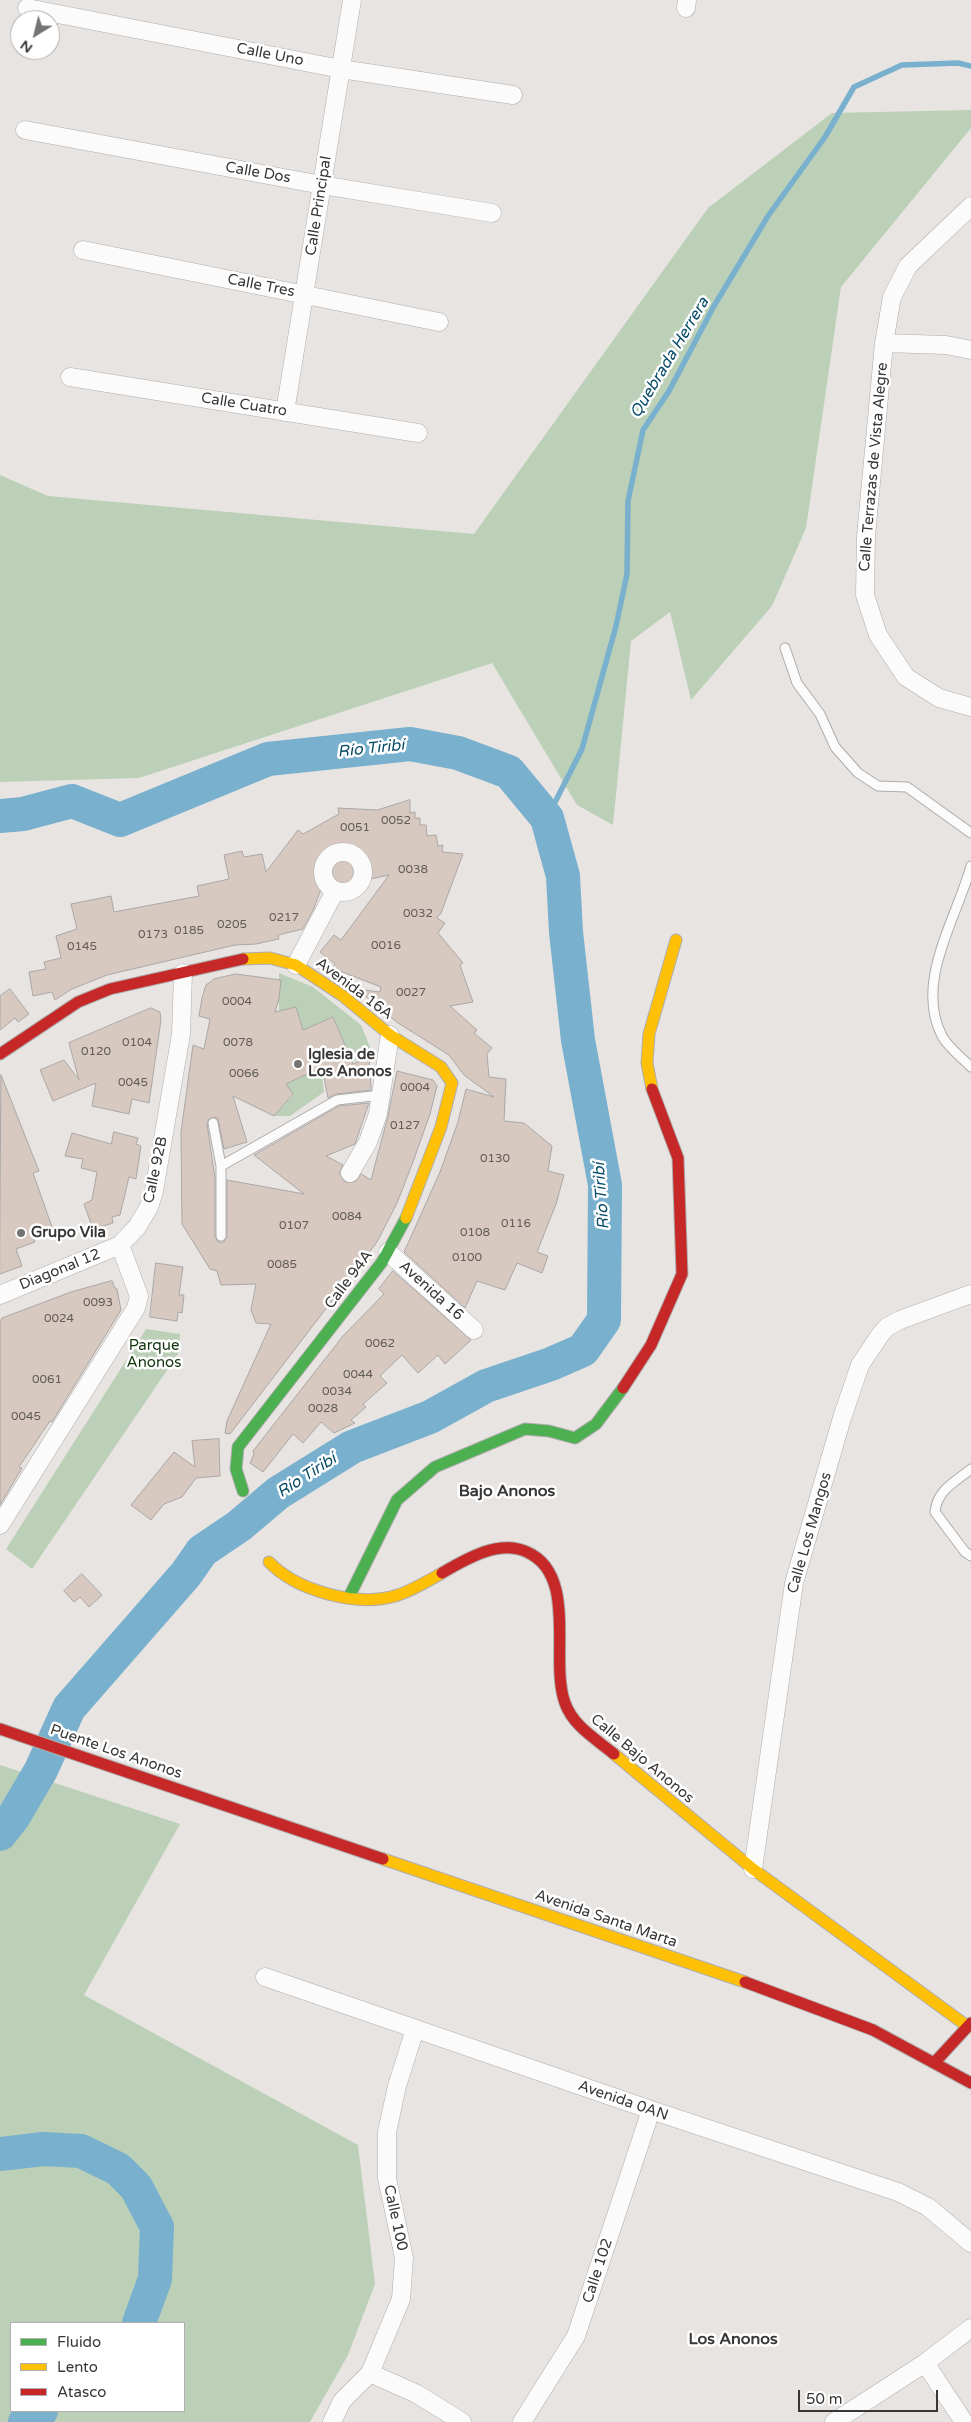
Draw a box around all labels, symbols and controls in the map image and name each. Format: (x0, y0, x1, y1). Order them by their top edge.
north arrow (10, 10, 60, 60)
text: N (17, 37, 36, 57)
street label: Calle Uno (235, 40, 305, 70)
street label: Calle Principal (302, 155, 336, 257)
street label: Calle Dos (224, 158, 292, 188)
street label: Calle Tres (226, 271, 296, 301)
water label: Quebrada Herrera (626, 294, 714, 422)
street label: Calle Terrazas de Vista Alegre (856, 362, 892, 572)
street label: Calle Cuatro (200, 389, 288, 421)
water label: Río Tiribí (337, 736, 405, 762)
house number: 0052 (381, 814, 411, 828)
house number: 0051 (340, 821, 370, 835)
house number: 0038 (398, 863, 428, 877)
house number: 0032 (403, 907, 433, 921)
house number: 0217 (269, 911, 299, 925)
house number: 0205 (217, 918, 247, 932)
house number: 0185 (174, 924, 204, 938)
house number: 0173 (138, 928, 168, 942)
house number: 0016 (371, 939, 401, 953)
house number: 0145 (67, 940, 97, 954)
street label: Avenida 16A (312, 954, 396, 1024)
house number: 0027 (396, 986, 426, 1000)
house number: 0004 (222, 995, 252, 1009)
house number: 0104 (122, 1036, 152, 1050)
house number: 0078 (223, 1036, 253, 1050)
house number: 0120 (81, 1045, 111, 1059)
place label: Iglesia de Los Anonos (308, 1046, 392, 1081)
marker: Iglesia de Los Anonos (292, 1058, 304, 1070)
house number: 0066 (229, 1067, 259, 1081)
house number: 0045 (118, 1076, 148, 1090)
house number: 0004 (400, 1081, 430, 1095)
house number: 0127 (390, 1119, 420, 1133)
street label: Calle 92B (140, 1135, 172, 1205)
house number: 0130 (480, 1152, 510, 1166)
water label: Río Tiribí (590, 1162, 614, 1230)
house number: 0084 (332, 1210, 362, 1224)
house number: 0116 (501, 1217, 531, 1231)
house number: 0107 (279, 1219, 309, 1233)
place label: Grupo Vila (31, 1224, 106, 1242)
house number: 0108 (460, 1226, 490, 1240)
marker: Grupo Vila (15, 1227, 27, 1239)
street label: Diagonal 12 (17, 1246, 103, 1294)
street label: Calle 94A (321, 1247, 377, 1313)
house number: 0100 (452, 1251, 482, 1265)
street label: Avenida 16 (395, 1257, 467, 1325)
house number: 0085 (267, 1258, 297, 1272)
house number: 0093 (83, 1296, 113, 1310)
house number: 0024 (44, 1312, 74, 1326)
park label: Parque Anonos (127, 1337, 181, 1372)
house number: 0062 (365, 1337, 395, 1351)
house number: 0044 (343, 1368, 373, 1382)
house number: 0061 (32, 1373, 62, 1387)
house number: 0034 (322, 1385, 352, 1399)
house number: 0028 (308, 1402, 338, 1416)
house number: 0045 (11, 1410, 41, 1424)
water label: Río Tiribí (274, 1450, 340, 1502)
street label: Calle Los Mangos (784, 1470, 836, 1596)
district label: Bajo Anonos (459, 1482, 555, 1502)
street label: Calle Bajo Anonos (587, 1711, 697, 1807)
street label: Puente Los Anonos (48, 1721, 184, 1783)
street label: Avenida Santa Marta (533, 1886, 679, 1952)
street label: Avenida 0AN (575, 2077, 671, 2125)
street label: Calle 100 (379, 2183, 411, 2253)
street label: Calle 102 (579, 2236, 617, 2306)
legend (10, 2322, 185, 2412)
district label: Los Anonos (688, 2330, 778, 2350)
text: Fluido (57, 2333, 101, 2351)
text: Lento (57, 2358, 98, 2376)
scale bar (801, 2380, 941, 2412)
text: Atasco (57, 2383, 106, 2401)
text: 50 m (806, 2390, 843, 2408)

